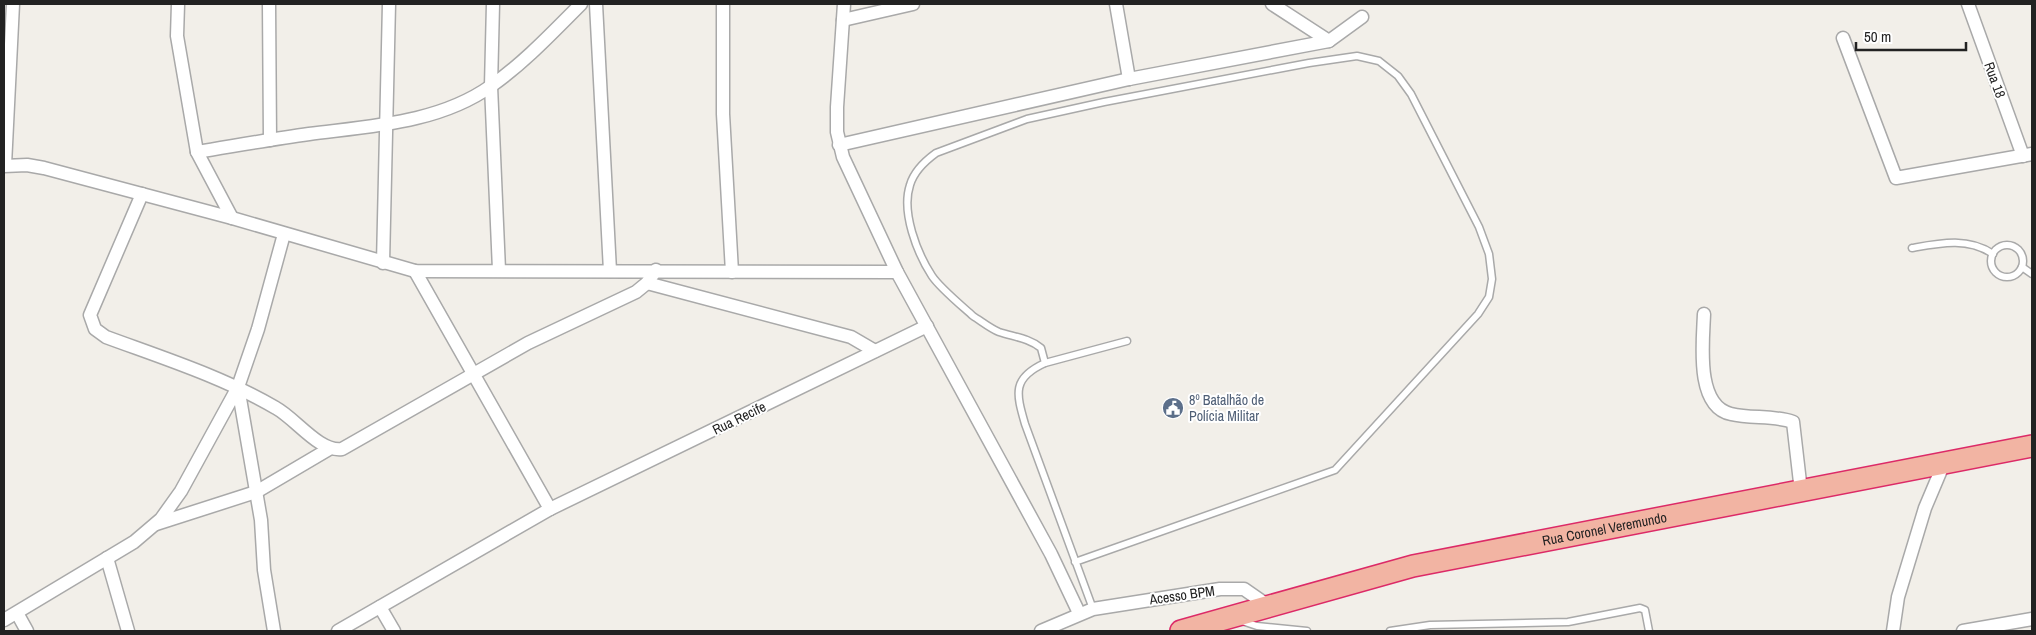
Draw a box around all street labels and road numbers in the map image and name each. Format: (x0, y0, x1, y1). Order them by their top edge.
street label: Rua 18 (1980, 60, 2010, 100)
street label: Rua Recife (709, 397, 769, 439)
street label: Rua Coronel Veremundo (1541, 508, 1668, 550)
street label: Acesso BPM (1147, 582, 1216, 609)

